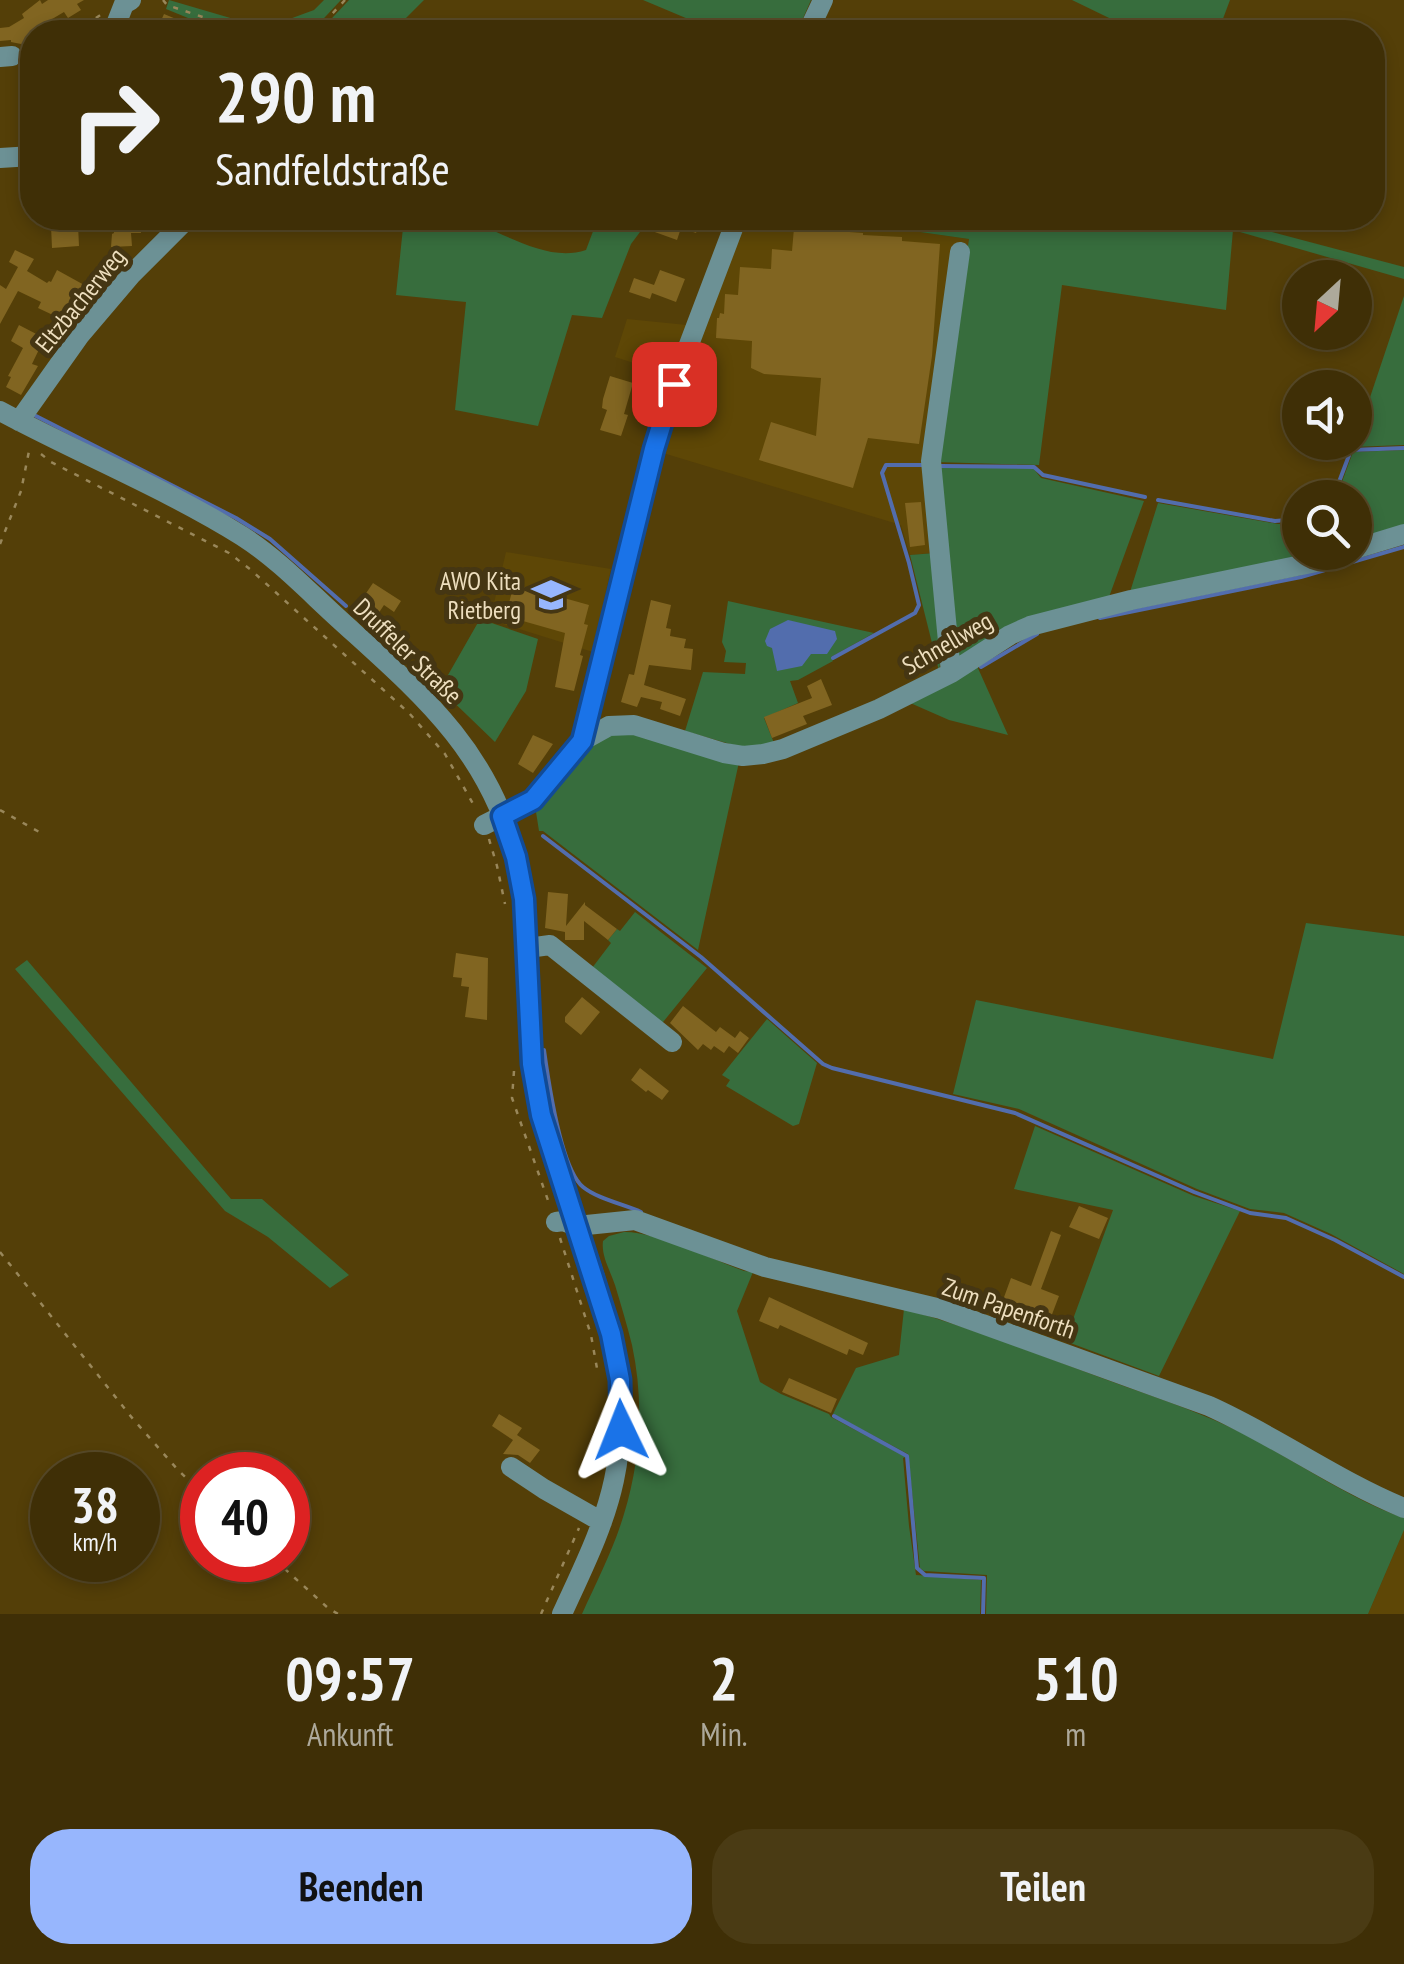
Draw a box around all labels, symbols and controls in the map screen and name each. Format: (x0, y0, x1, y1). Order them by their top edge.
text: 290 m (215, 51, 376, 141)
icon: right (50, 60, 180, 190)
text: Sandfeldstraße (215, 139, 450, 197)
street label: Eltzbacherweg (28, 241, 132, 359)
north arrow (1282, 260, 1372, 350)
map controls (1282, 260, 1372, 570)
pin (632, 342, 717, 427)
icon: arrive (647, 357, 702, 412)
button: sound (1282, 370, 1372, 460)
button: search (1282, 480, 1372, 570)
place label: AWO Kita Rietberg (440, 565, 521, 626)
school or university icon: AWO Kita Rietberg (530, 574, 572, 616)
street label: Druffeler Straße (347, 591, 469, 711)
street label: Schnellweg (896, 604, 998, 682)
street label: Zum Papenforth (938, 1270, 1080, 1346)
position arrow (569, 1378, 673, 1482)
speed limit sign: 40 (180, 1452, 310, 1582)
text: 38 (71, 1472, 119, 1537)
text: km/h (73, 1526, 117, 1558)
text: 09:57 (285, 1639, 415, 1717)
text: 2 (710, 1639, 738, 1717)
text: 510 (1033, 1639, 1119, 1717)
text: Ankunft (307, 1713, 393, 1755)
text: Min. (700, 1713, 747, 1755)
text: m (1065, 1713, 1086, 1755)
button: Beenden (30, 1829, 692, 1944)
button: Teilen (712, 1829, 1374, 1944)

